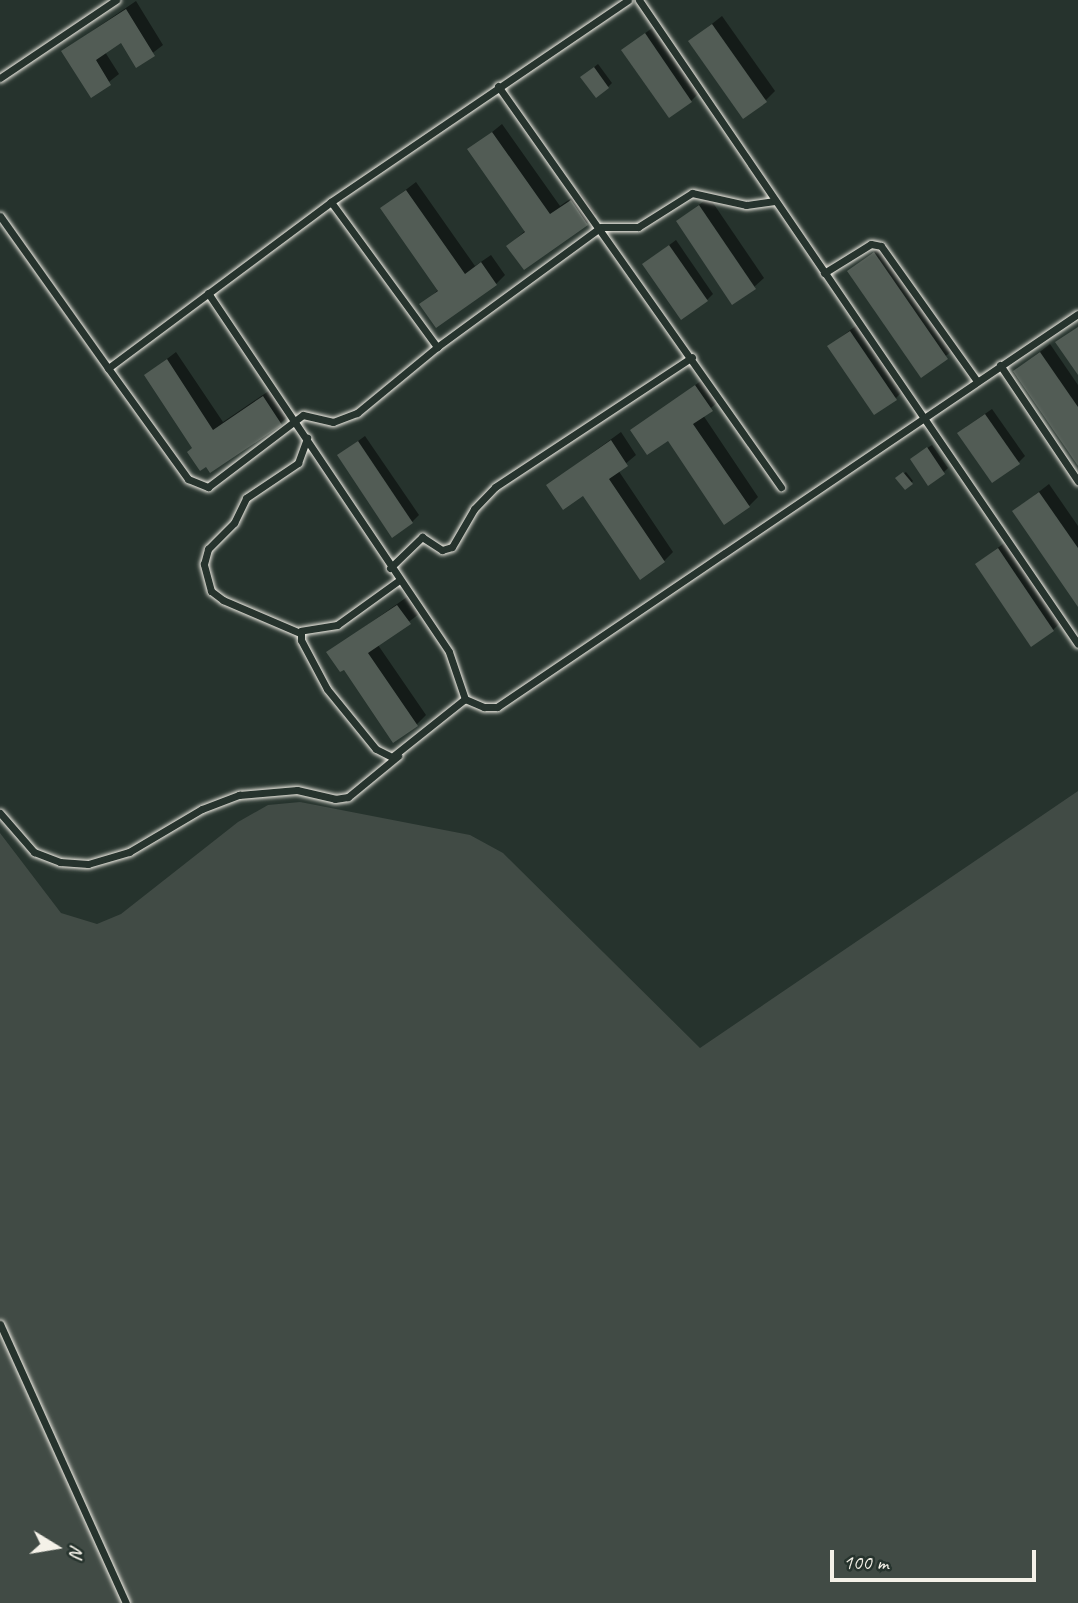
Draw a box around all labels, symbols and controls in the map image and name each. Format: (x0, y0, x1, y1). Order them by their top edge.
north arrow (21, 1512, 91, 1582)
scale bar (833, 1536, 1040, 1580)
text: N (64, 1543, 90, 1559)
text: 100 m (843, 1549, 888, 1575)

